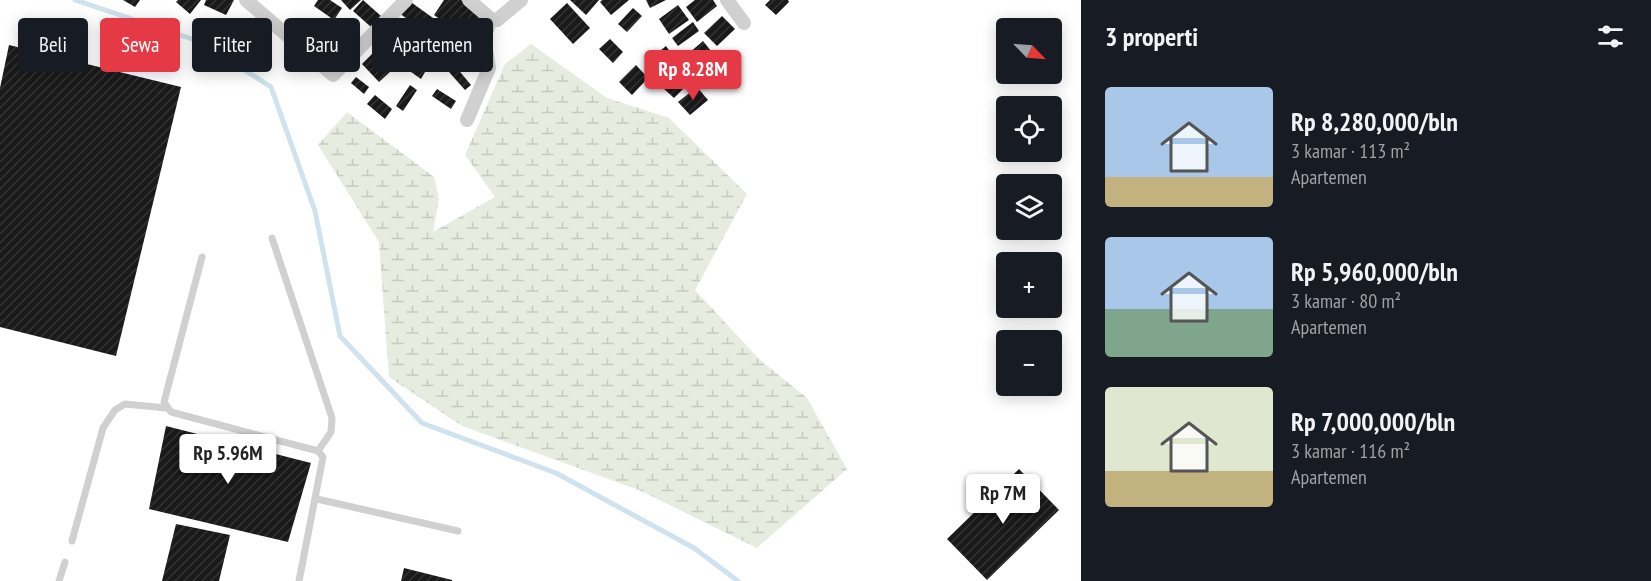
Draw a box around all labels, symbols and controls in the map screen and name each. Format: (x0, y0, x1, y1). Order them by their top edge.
chip: Beli (18, 18, 88, 72)
chip: Sewa (100, 18, 180, 72)
chip: Filter (192, 18, 272, 72)
chip: Baru (284, 18, 360, 72)
chip: Apartemen (372, 18, 493, 72)
north arrow (996, 18, 1062, 84)
map controls (996, 18, 1062, 396)
text: 3 properti (1105, 20, 1198, 53)
icon: filters (1594, 20, 1627, 53)
pin: Rp 8.28M (631, 50, 755, 101)
text: Rp 8.28M (658, 56, 728, 82)
button: locate (996, 96, 1062, 162)
text: Rp 8,280,000/bln (1291, 105, 1458, 138)
icon: home (1153, 111, 1225, 183)
text: 3 kamar · 113 m² (1291, 138, 1410, 164)
text: Apartemen (1291, 164, 1367, 190)
button: layers (996, 174, 1062, 240)
button: + (996, 252, 1062, 318)
text: Rp 5,960,000/bln (1291, 255, 1458, 288)
icon: home (1153, 261, 1225, 333)
text: 3 kamar · 80 m² (1291, 288, 1401, 314)
text: Apartemen (1291, 314, 1367, 340)
button: − (996, 330, 1062, 396)
text: Rp 7,000,000/bln (1291, 405, 1455, 438)
icon: home (1153, 411, 1225, 483)
pin: Rp 5.96M (166, 434, 290, 485)
text: 3 kamar · 116 m² (1291, 438, 1410, 464)
text: Rp 5.96M (193, 440, 263, 466)
text: Apartemen (1291, 464, 1367, 490)
pin: Rp 7M (961, 474, 1045, 525)
text: Rp 7M (980, 480, 1026, 506)

